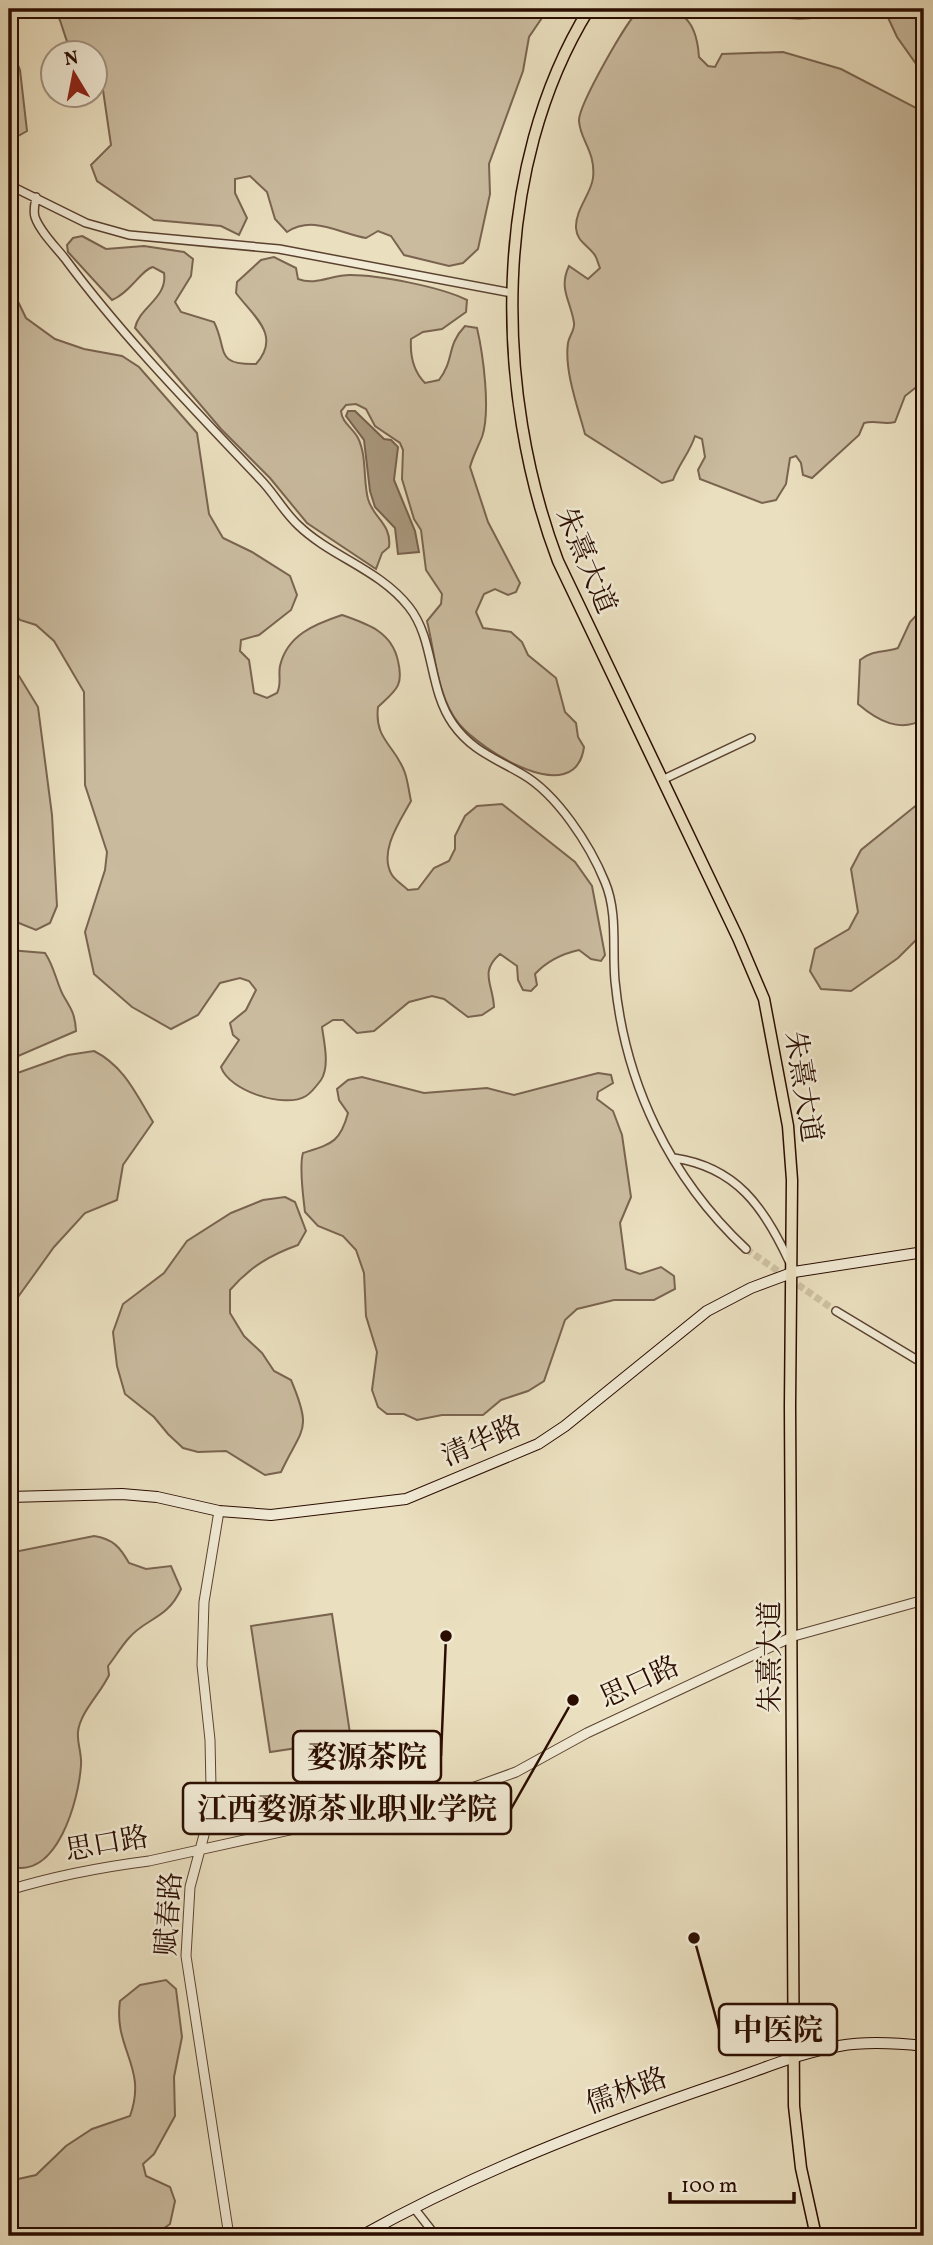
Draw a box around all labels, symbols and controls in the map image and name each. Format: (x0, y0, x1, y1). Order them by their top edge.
north arrow (38, 38, 108, 108)
text: N (62, 45, 81, 73)
street label: 朱熹大道 (545, 502, 625, 620)
street label: 朱熹大道 (774, 1029, 830, 1145)
street label: 清华路 (436, 1407, 528, 1477)
street label: 朱熹大道 (752, 1601, 791, 1713)
street label: 思口路 (594, 1648, 686, 1718)
callout: 婺源茶院 (293, 1731, 441, 1782)
text: 婺源茶院 (307, 1738, 427, 1780)
callout: 江西婺源茶业职业学院 (183, 1783, 511, 1834)
text: 江西婺源茶业职业学院 (197, 1790, 497, 1832)
street label: 思口路 (62, 1819, 152, 1871)
street label: 赋春路 (148, 1871, 192, 1957)
callout: 中医院 (719, 2004, 837, 2055)
text: 中医院 (733, 2011, 823, 2053)
street label: 儒林路 (581, 2059, 673, 2125)
scale bar (670, 2161, 795, 2205)
text: 100 m (681, 2172, 738, 2201)

